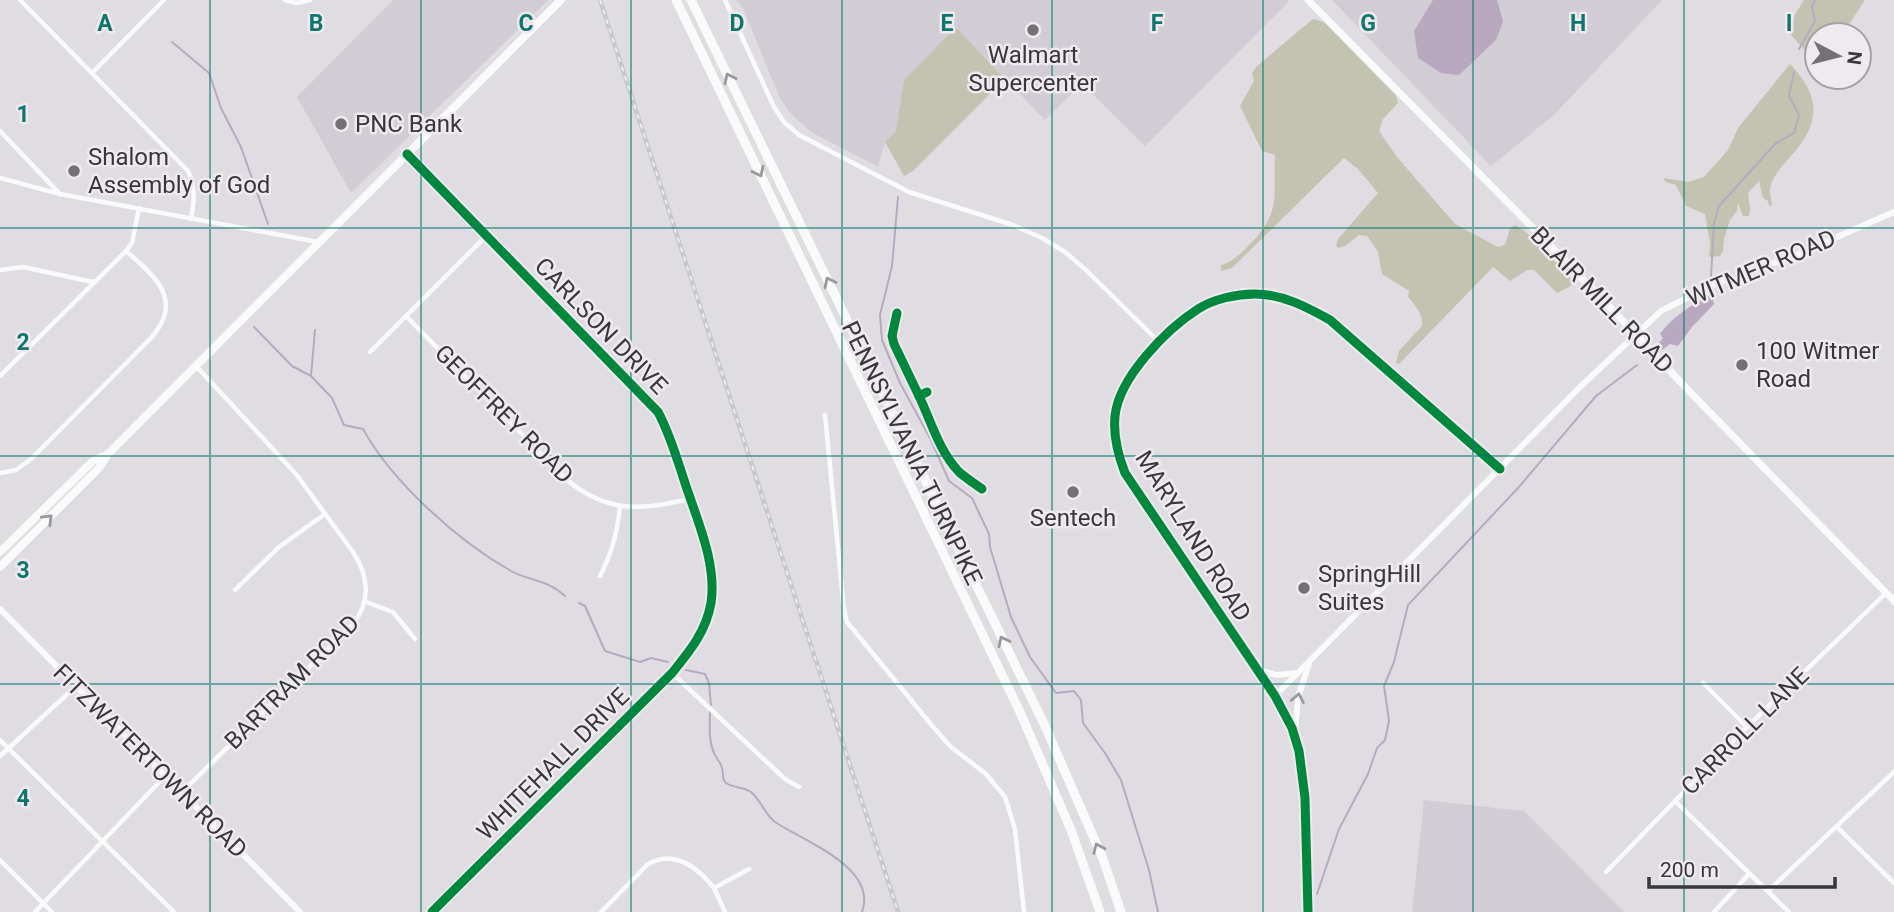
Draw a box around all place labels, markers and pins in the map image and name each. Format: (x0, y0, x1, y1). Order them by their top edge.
marker: Walmart Supercenter (1025, 22, 1041, 38)
place label: Walmart Supercenter (969, 41, 1097, 97)
place label: PNC Bank (355, 110, 463, 138)
marker: PNC Bank (333, 116, 349, 132)
place label: Shalom Assembly of God (88, 143, 270, 199)
marker: Shalom Assembly of God (66, 163, 82, 179)
place label: 100 Witmer Road (1756, 337, 1879, 393)
marker: 100 Witmer Road (1734, 357, 1750, 373)
marker: Sentech (1065, 484, 1081, 500)
place label: Sentech (1030, 504, 1116, 532)
place label: SpringHill Suites (1318, 560, 1421, 616)
marker: SpringHill Suites (1296, 580, 1312, 596)

